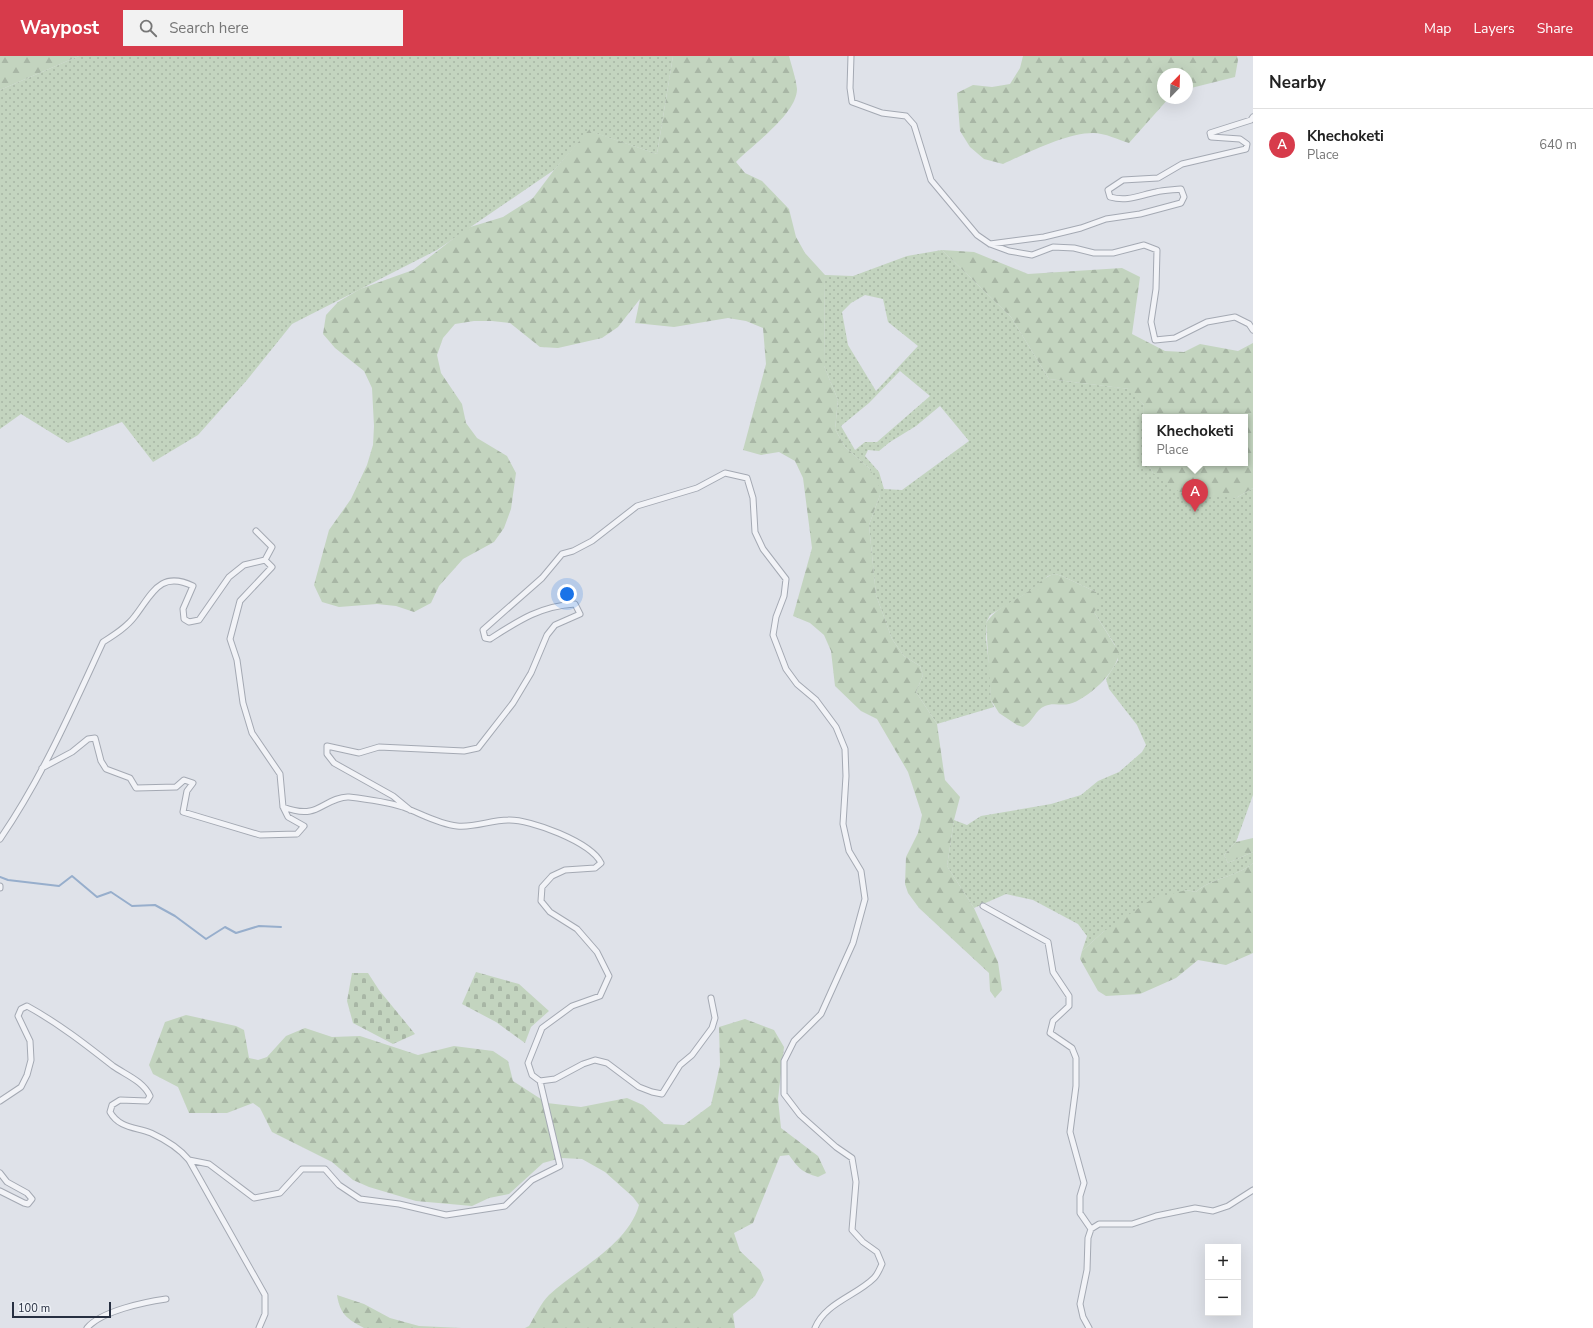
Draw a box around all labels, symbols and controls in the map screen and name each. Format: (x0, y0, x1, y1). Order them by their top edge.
search box (123, 10, 403, 46)
text: Waypost (20, 15, 99, 41)
icon: search (137, 17, 159, 39)
text: Search here (169, 18, 249, 38)
text: Map (1424, 19, 1451, 38)
text: Layers (1473, 19, 1515, 38)
text: Share (1537, 19, 1573, 38)
north arrow (1157, 68, 1193, 104)
text: Nearby (1269, 71, 1326, 94)
text: Khechoketi (1307, 126, 1384, 146)
text: A (1277, 136, 1287, 154)
text: 640 m (1539, 136, 1577, 154)
text: Place (1307, 146, 1339, 164)
popup (1142, 414, 1248, 466)
text: Khechoketi (1157, 421, 1233, 441)
text: Place (1157, 441, 1188, 459)
pin: A (1182, 479, 1208, 512)
your location (557, 584, 577, 604)
map controls (1205, 1244, 1241, 1316)
button: + (1205, 1244, 1241, 1280)
button: − (1205, 1280, 1241, 1316)
scale bar (12, 1300, 111, 1319)
text: 100 m (18, 1301, 50, 1316)

